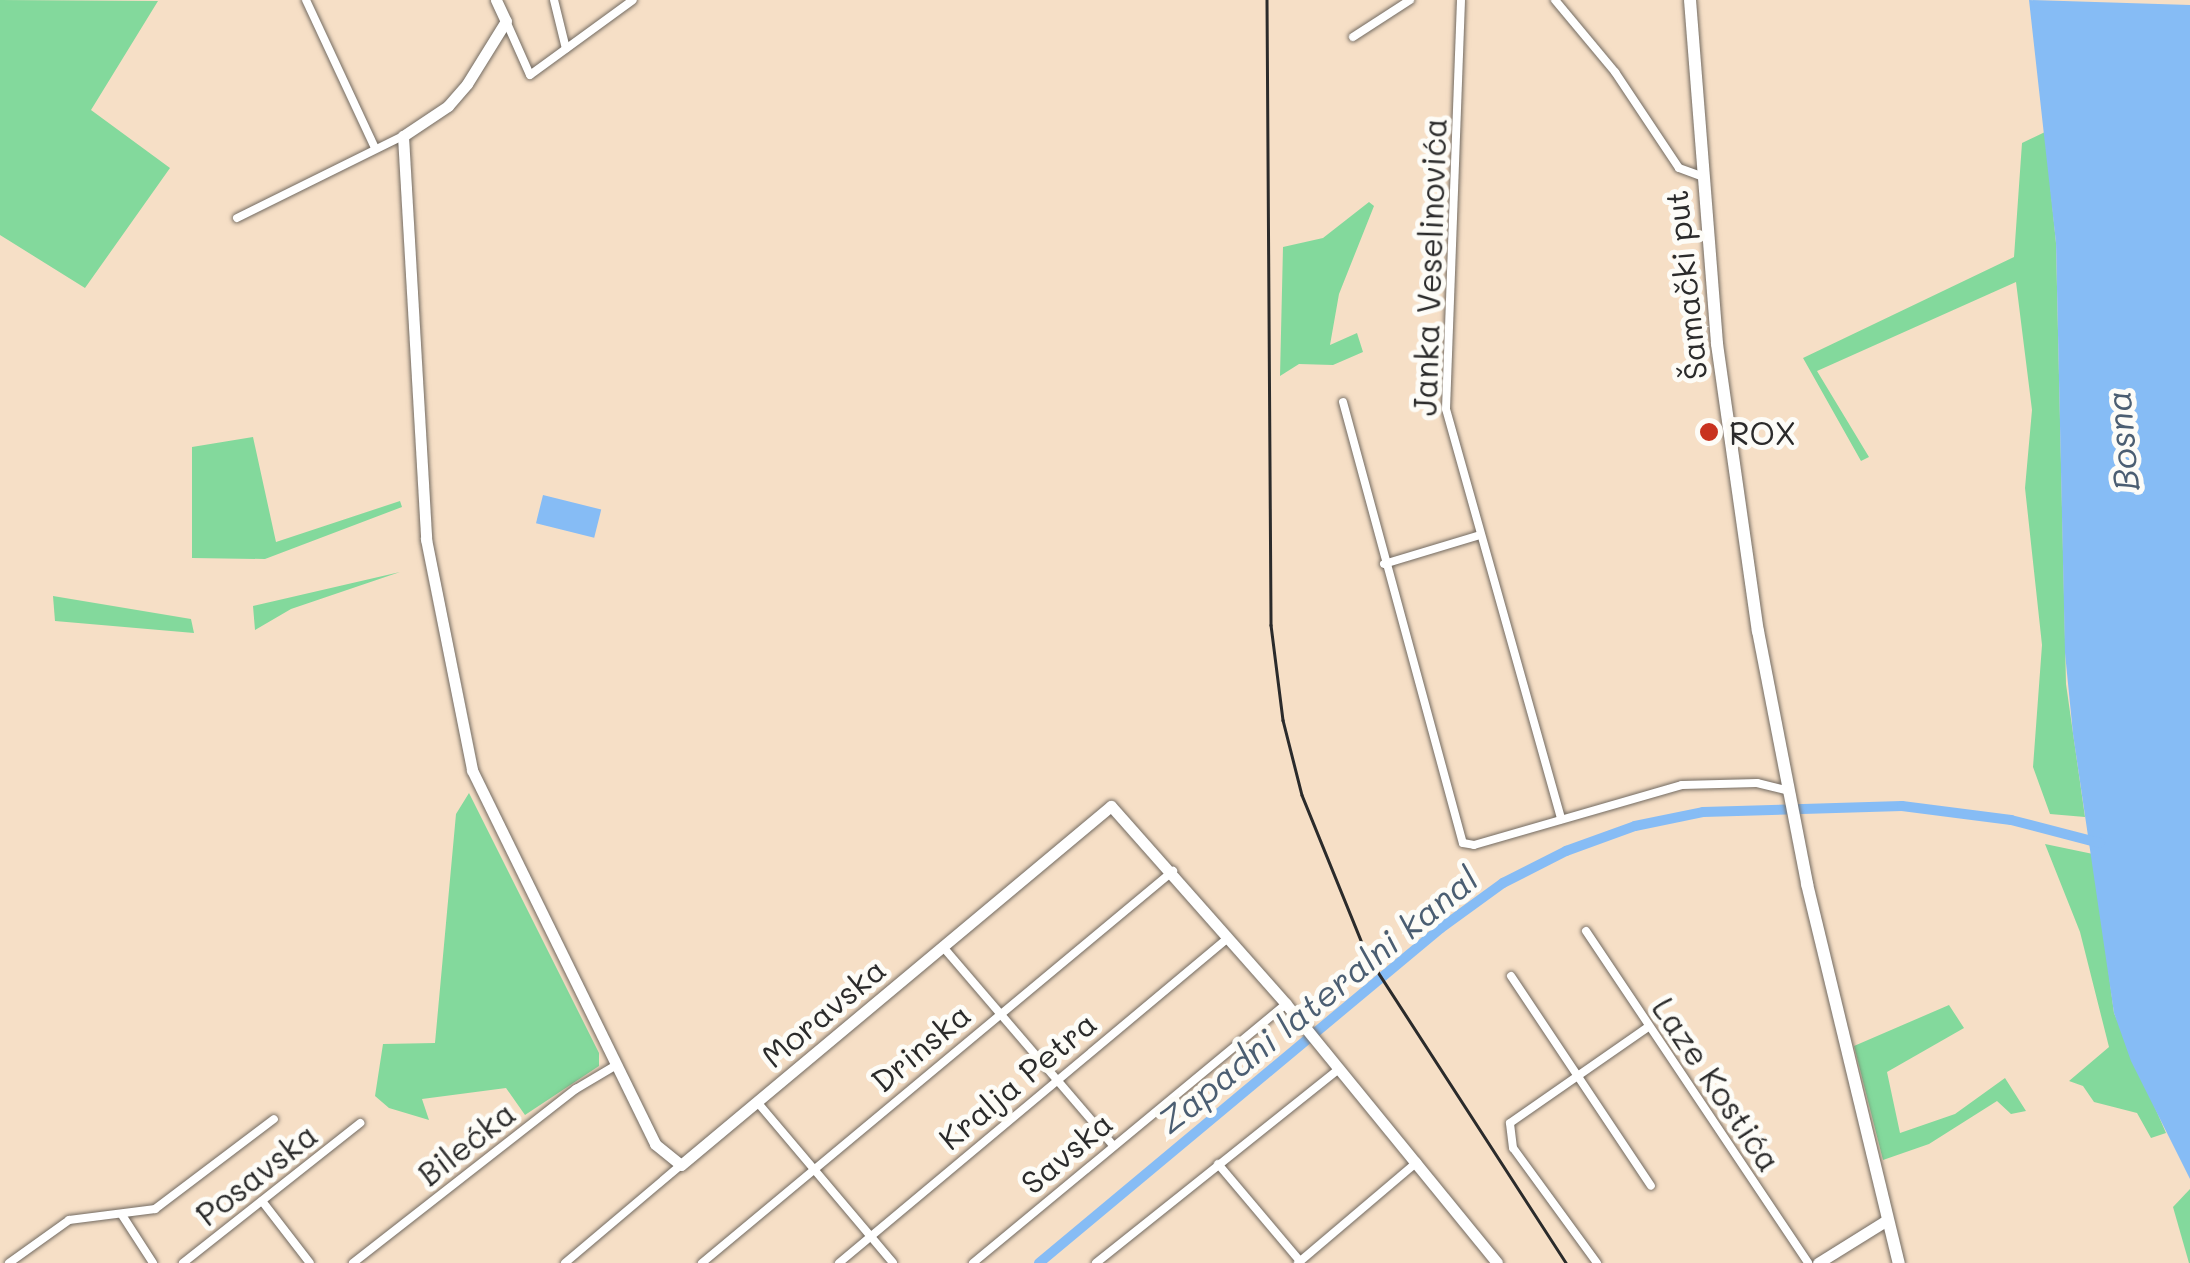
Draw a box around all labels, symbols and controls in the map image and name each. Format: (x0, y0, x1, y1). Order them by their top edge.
street label: Janka Veselinovića (1405, 117, 1453, 417)
street label: Šamački put (1656, 188, 1714, 382)
water label: Bosna (2096, 389, 2146, 493)
place label: ROX (1729, 413, 1796, 451)
marker: ROX (1698, 421, 1720, 443)
water label: Zapadni lateralni kanal (1148, 857, 1486, 1141)
street label: Moravska (753, 949, 893, 1075)
street label: Laze Kostića (1645, 990, 1789, 1178)
street label: Drinska (862, 994, 978, 1100)
street label: Kralja Petra (930, 1003, 1104, 1157)
street label: Bilećka (410, 1093, 522, 1193)
street label: Savska (1013, 1103, 1119, 1201)
street label: Posavska (188, 1115, 324, 1233)

